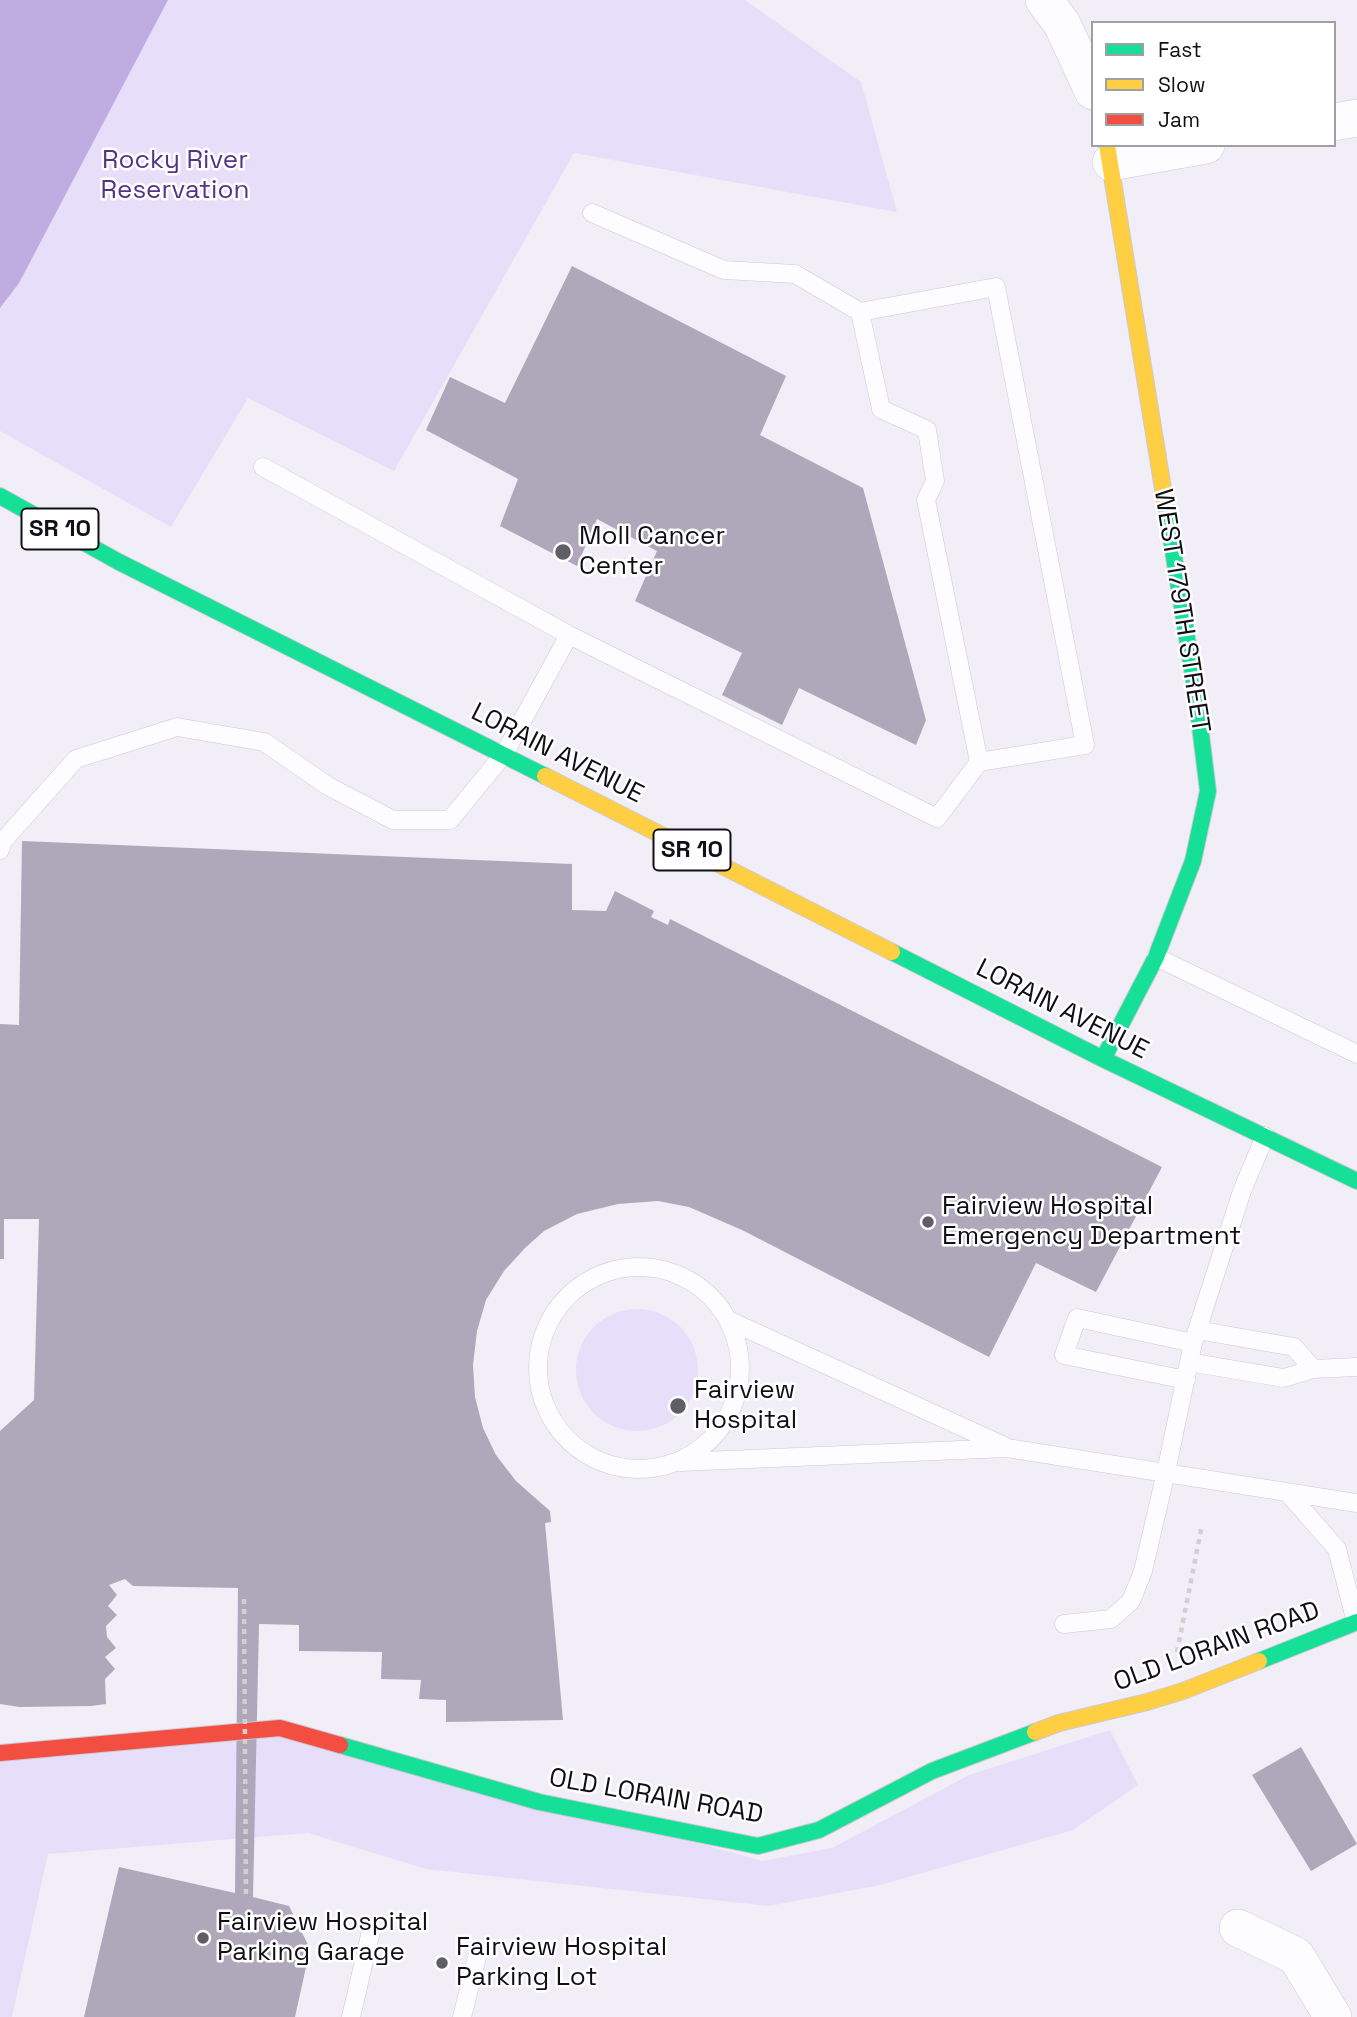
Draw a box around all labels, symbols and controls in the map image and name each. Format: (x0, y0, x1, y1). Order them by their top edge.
legend (1091, 21, 1336, 147)
text: Fast (1158, 36, 1202, 63)
text: Slow (1158, 71, 1206, 98)
text: Jam (1158, 106, 1200, 133)
park label: Rocky River Reservation (101, 145, 249, 206)
street label: WEST 179TH STREET (1146, 487, 1216, 735)
road number: SR 10 (22, 508, 98, 550)
place label: Moll Cancer Center (579, 521, 725, 582)
marker: Moll Cancer Center (553, 542, 573, 562)
street label: LORAIN AVENUE (466, 697, 648, 811)
road number: SR 10 (654, 830, 730, 870)
street label: LORAIN AVENUE (971, 953, 1153, 1067)
place label: Fairview Hospital Emergency Department (942, 1191, 1241, 1252)
marker: Fairview Hospital Emergency Department (920, 1214, 936, 1230)
place label: Fairview Hospital (694, 1375, 797, 1436)
marker: Fairview Hospital (668, 1396, 688, 1416)
street label: OLD LORAIN ROAD (1110, 1595, 1324, 1699)
street label: OLD LORAIN ROAD (547, 1763, 765, 1831)
place label: Fairview Hospital Parking Garage (217, 1907, 428, 1968)
marker: Fairview Hospital Parking Garage (195, 1930, 211, 1946)
place label: Fairview Hospital Parking Lot (456, 1932, 667, 1994)
marker: Fairview Hospital Parking Lot (434, 1955, 450, 1971)

